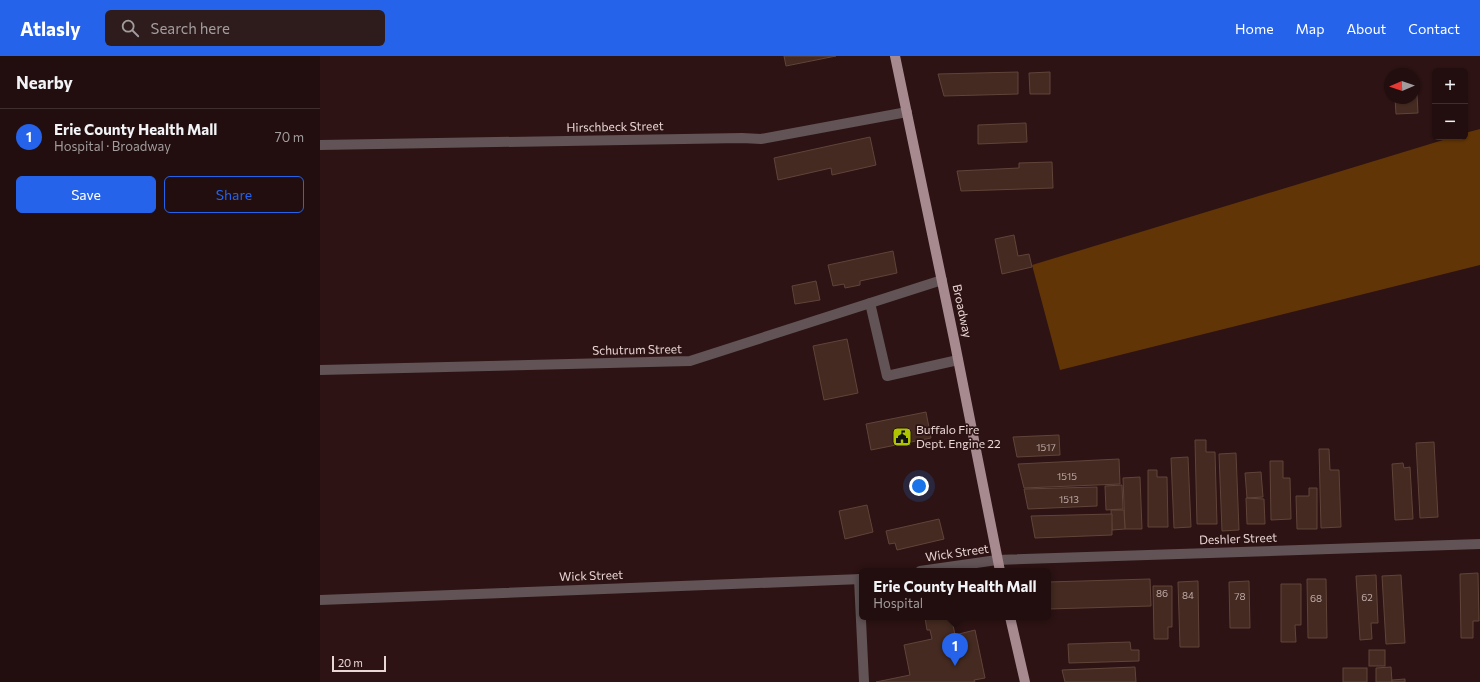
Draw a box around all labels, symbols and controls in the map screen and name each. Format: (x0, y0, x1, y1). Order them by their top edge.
search box (105, 10, 385, 46)
text: Atlasly (20, 17, 81, 40)
icon: search (119, 17, 141, 39)
text: Search here (151, 19, 230, 37)
text: Home (1235, 20, 1274, 37)
text: Map (1296, 20, 1324, 37)
text: About (1346, 20, 1386, 37)
text: Contact (1408, 20, 1460, 37)
north arrow (1384, 68, 1420, 104)
map controls (1432, 68, 1468, 140)
button: + (1432, 68, 1468, 104)
text: Nearby (16, 72, 73, 93)
button: − (1432, 104, 1468, 140)
street label: Hirschbeck Street (566, 118, 664, 134)
text: Erie County Health Mall (54, 120, 217, 138)
text: 1 (26, 129, 32, 145)
text: 70 m (275, 129, 304, 145)
text: Hospital · Broadway (54, 138, 171, 154)
button: Save (16, 176, 156, 213)
button: Share (164, 176, 304, 213)
street label: Broadway (950, 283, 975, 339)
street label: Schutrum Street (592, 341, 682, 357)
place label: Buffalo Fire Dept. Engine 22 (916, 422, 1001, 450)
public building icon: Buffalo Fire Dept. Engine 22 (891, 426, 913, 448)
house number: 1517 (1036, 441, 1056, 453)
house number: 1515 (1057, 470, 1077, 482)
your location (909, 476, 929, 496)
house number: 1513 (1059, 493, 1079, 505)
street label: Deshler Street (1199, 530, 1277, 546)
street label: Wick Street (924, 541, 990, 563)
street label: Wick Street (559, 567, 623, 583)
popup (859, 568, 1051, 620)
text: Erie County Health Mall (873, 577, 1037, 595)
house number: 86 (1156, 587, 1168, 599)
house number: 84 (1182, 589, 1194, 601)
house number: 78 (1234, 590, 1246, 602)
house number: 62 (1361, 591, 1373, 603)
house number: 68 (1310, 592, 1322, 604)
text: Hospital (873, 595, 923, 611)
pin: 1 (942, 633, 968, 666)
scale bar (332, 654, 386, 673)
text: 20 m (338, 656, 363, 669)

